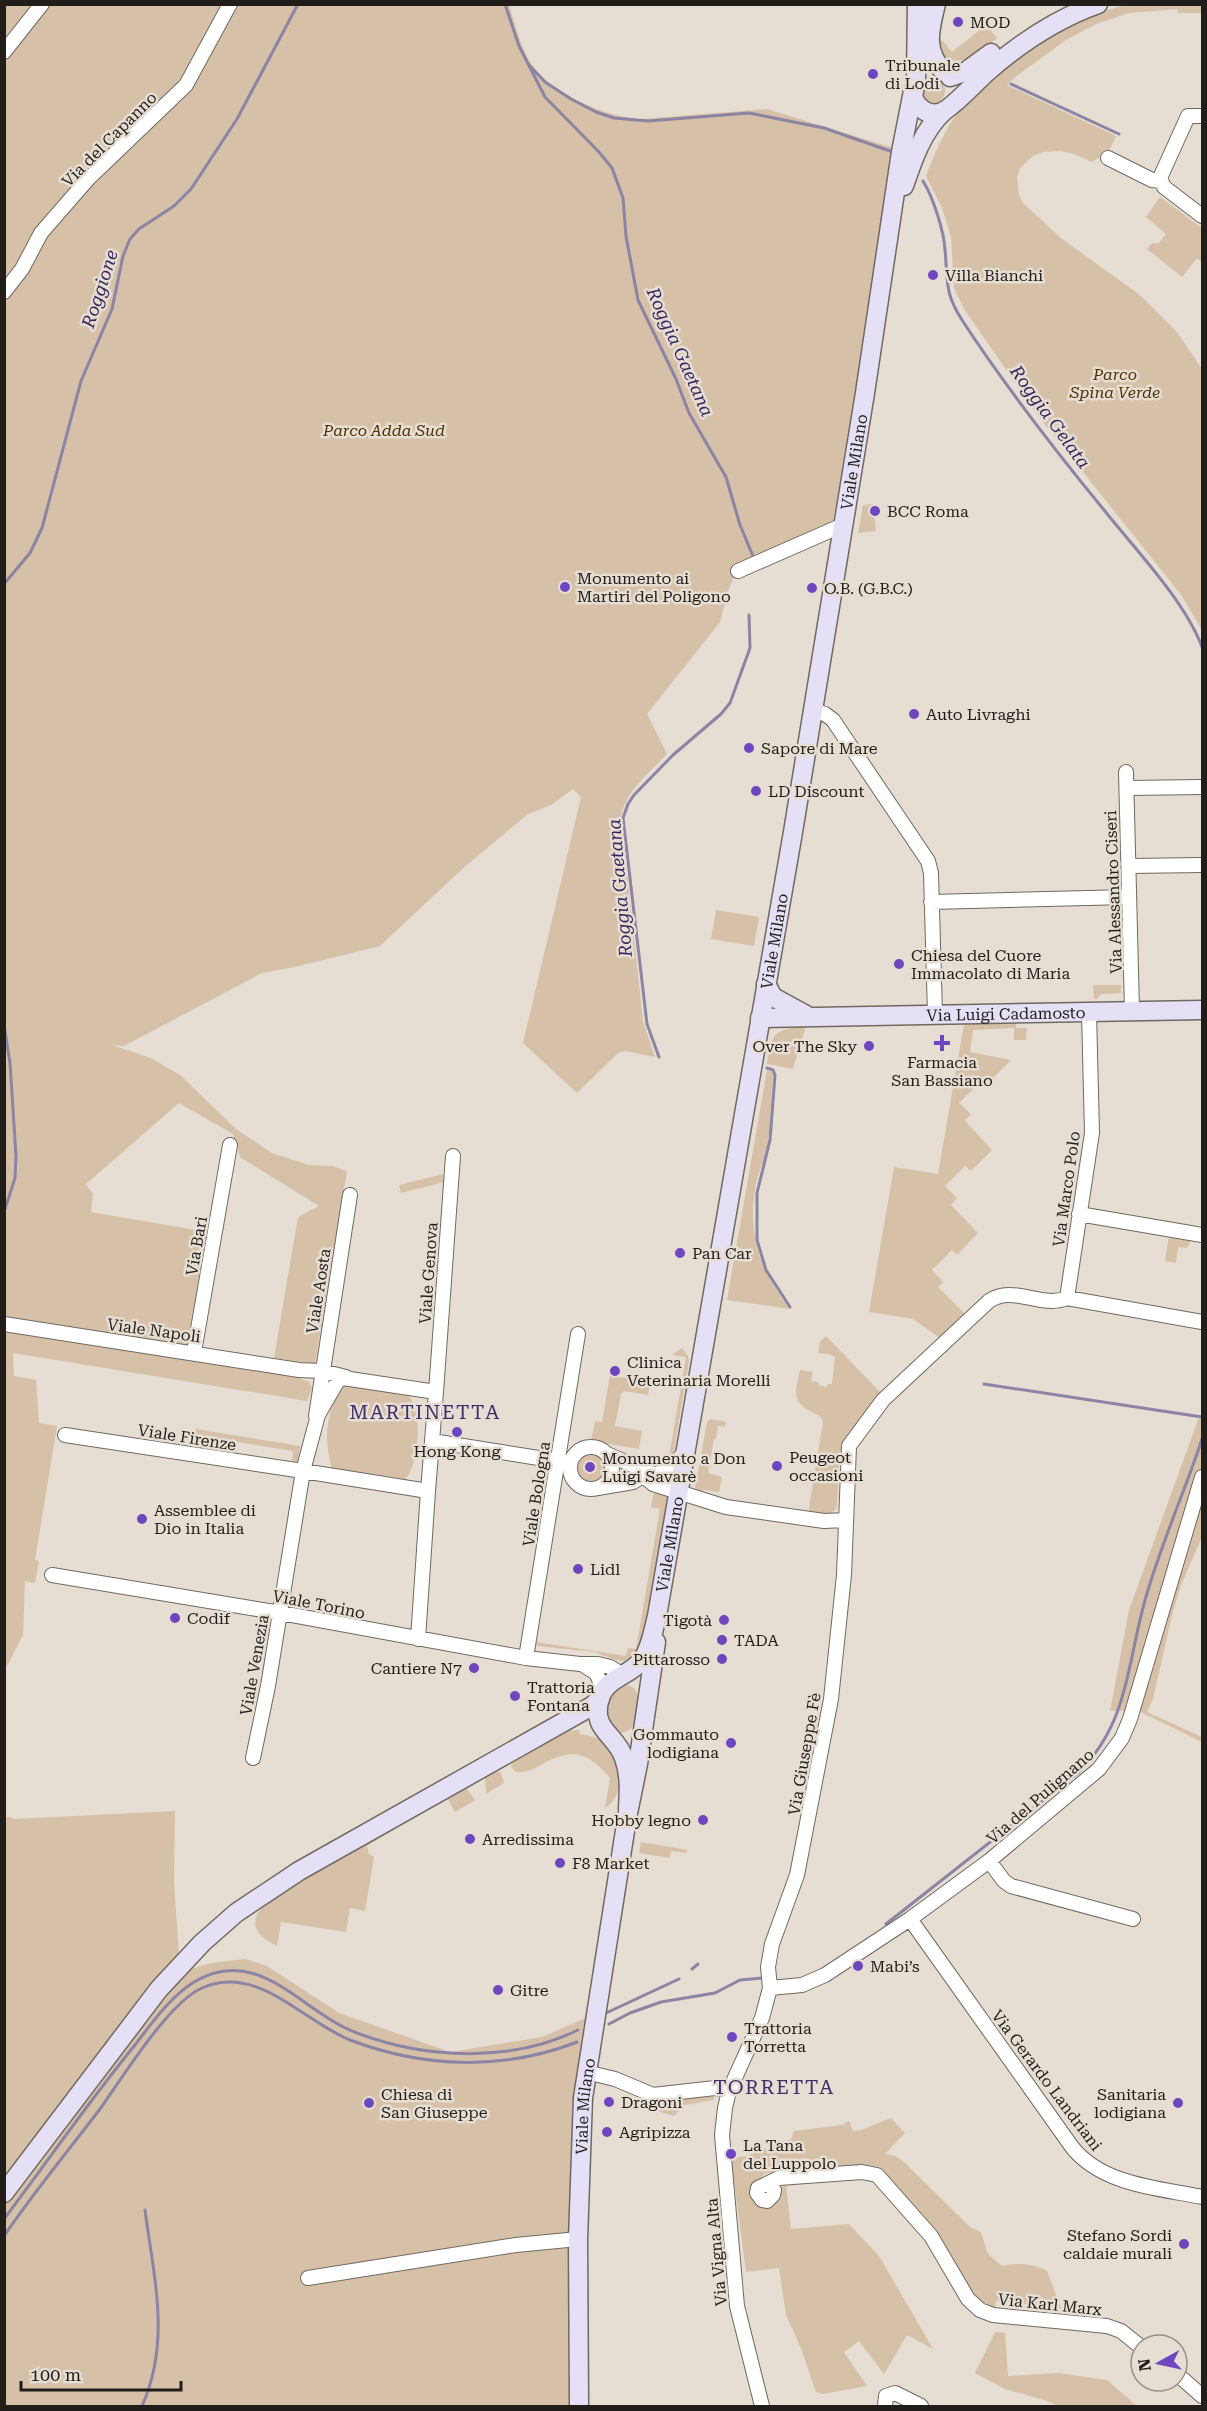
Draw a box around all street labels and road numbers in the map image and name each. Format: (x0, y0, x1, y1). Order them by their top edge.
street label: Via del Capanno (58, 88, 161, 191)
street label: Viale Milano (837, 412, 871, 511)
street label: Via Alessandro Ciseri (1101, 810, 1126, 974)
street label: Viale Milano (757, 892, 792, 991)
street label: Via Luigi Cadamosto (926, 1003, 1086, 1025)
street label: Via Marco Polo (1049, 1130, 1084, 1248)
street label: Via Bari (182, 1215, 211, 1277)
street label: Viale Genova (415, 1221, 442, 1324)
street label: Viale Aosta (302, 1247, 335, 1335)
street label: Viale Napoli (106, 1315, 202, 1346)
street label: Viale Firenze (136, 1420, 238, 1455)
street label: Viale Bologna (519, 1440, 554, 1548)
street label: Viale Milano (652, 1495, 688, 1594)
street label: Viale Torino (271, 1586, 367, 1623)
street label: Viale Venezia (236, 1613, 273, 1717)
street label: Via Giuseppe Fè (784, 1691, 825, 1817)
street label: Via del Pulignano (983, 1745, 1098, 1848)
street label: Via Gerardo Landriani (987, 2006, 1106, 2154)
street label: Viale Milano (572, 2057, 599, 2155)
street label: Via Vigna Alta (702, 2197, 731, 2307)
street label: Via Karl Marx (997, 2290, 1104, 2319)

